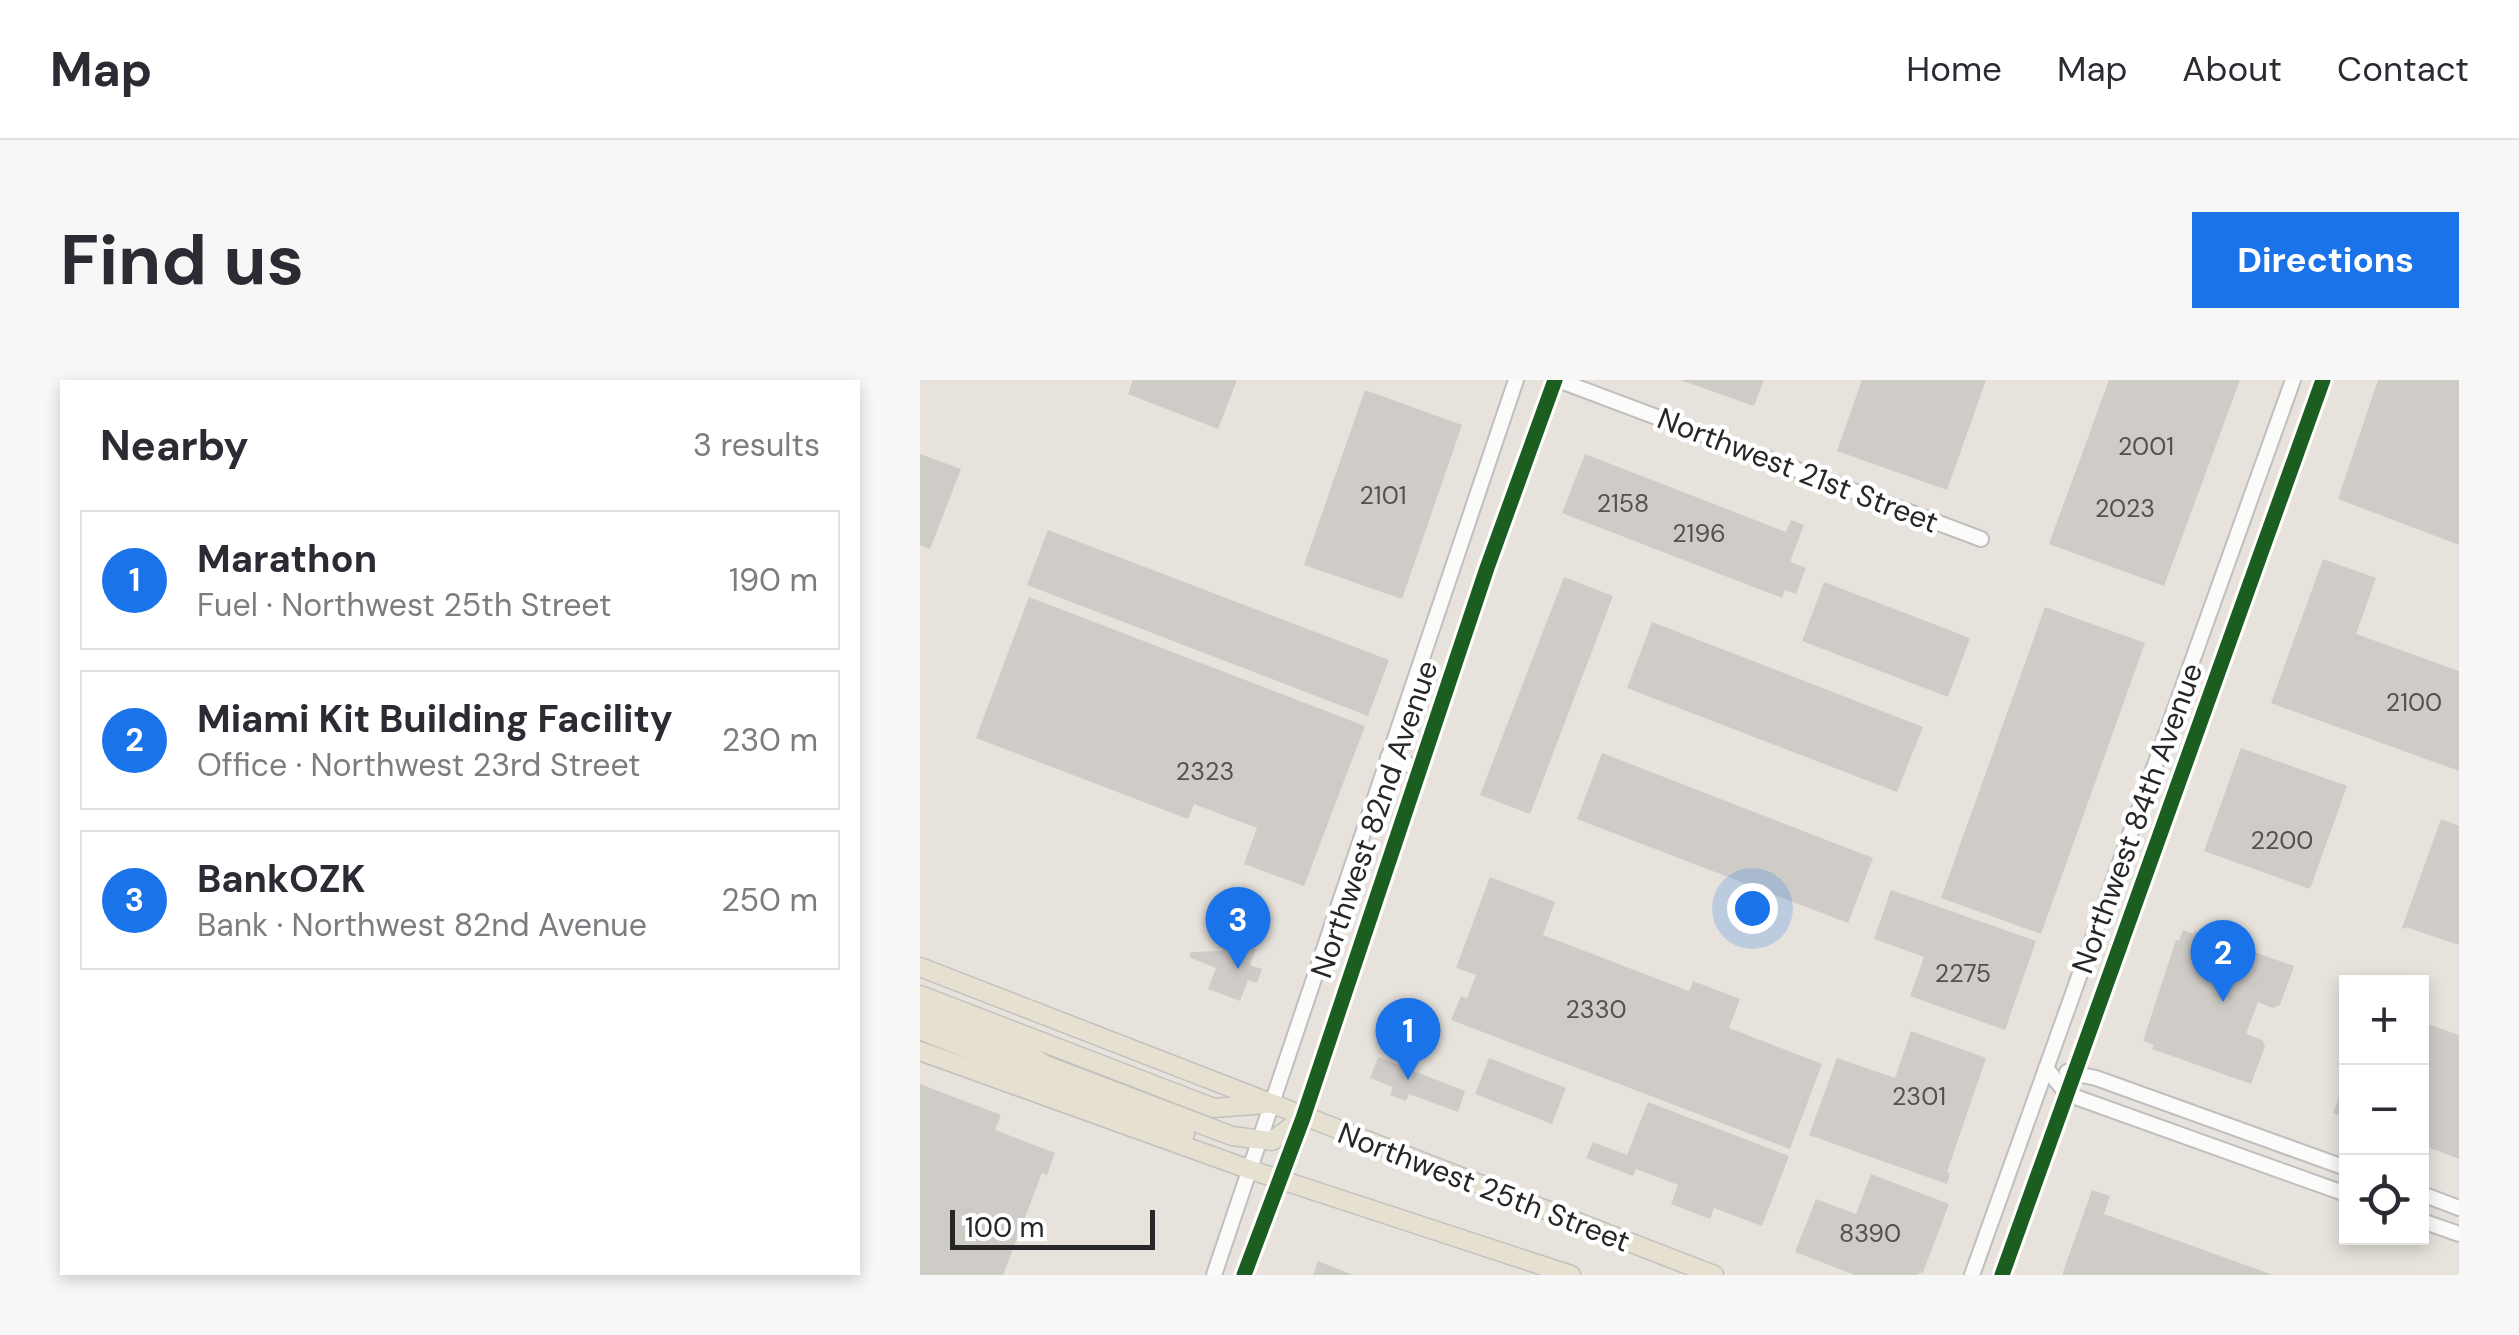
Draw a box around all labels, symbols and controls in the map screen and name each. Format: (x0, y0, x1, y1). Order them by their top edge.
text: Map (50, 38, 152, 101)
text: Home (1906, 46, 2002, 92)
text: Map (2057, 46, 2127, 92)
text: About (2182, 46, 2282, 92)
text: Contact (2337, 46, 2469, 92)
button: Directions (2192, 212, 2459, 308)
text: Find us (60, 215, 304, 306)
street label: Northwest 21st Street (1652, 398, 1944, 542)
text: Nearby (100, 418, 249, 473)
text: 3 results (693, 424, 820, 466)
house number: 2001 (2118, 430, 2174, 463)
house number: 2101 (1359, 479, 1407, 512)
house number: 2158 (1597, 487, 1649, 520)
house number: 2023 (2095, 492, 2155, 525)
house number: 2196 (1672, 517, 1726, 550)
text: Marathon (197, 534, 377, 584)
text: 1 (129, 559, 140, 601)
text: 190 m (729, 559, 818, 601)
text: Fuel · Northwest 25th Street (197, 584, 612, 626)
street label: Northwest 82nd Avenue (1301, 655, 1447, 983)
street label: Northwest 84th Avenue (2063, 657, 2211, 979)
house number: 2100 (2386, 686, 2442, 719)
text: Miami Kit Building Facility (197, 694, 673, 744)
text: 2 (125, 719, 144, 761)
text: 230 m (722, 719, 818, 761)
text: Office · Northwest 23rd Street (197, 744, 641, 786)
house number: 2323 (1176, 755, 1234, 788)
house number: 2200 (2251, 824, 2313, 857)
text: BankOZK (197, 854, 365, 904)
text: 3 (125, 879, 144, 921)
text: 250 m (721, 879, 818, 921)
your location (1727, 883, 1778, 934)
pin: 3 (1206, 886, 1270, 969)
text: Bank · Northwest 82nd Avenue (197, 904, 647, 946)
pin: 2 (2190, 920, 2256, 1002)
house number: 2275 (1935, 957, 1991, 990)
map controls (2339, 975, 2429, 1245)
button: + (2339, 975, 2429, 1065)
house number: 2330 (1565, 993, 1627, 1026)
pin: 1 (1376, 998, 1440, 1080)
button: − (2339, 1065, 2429, 1155)
house number: 2301 (1892, 1080, 1946, 1113)
street label: Northwest 25th Street (1332, 1113, 1636, 1261)
button: locate (2339, 1155, 2429, 1245)
scale bar (950, 1205, 1155, 1250)
text: 100 m (965, 1209, 1044, 1246)
house number: 8390 (1839, 1217, 1901, 1250)

